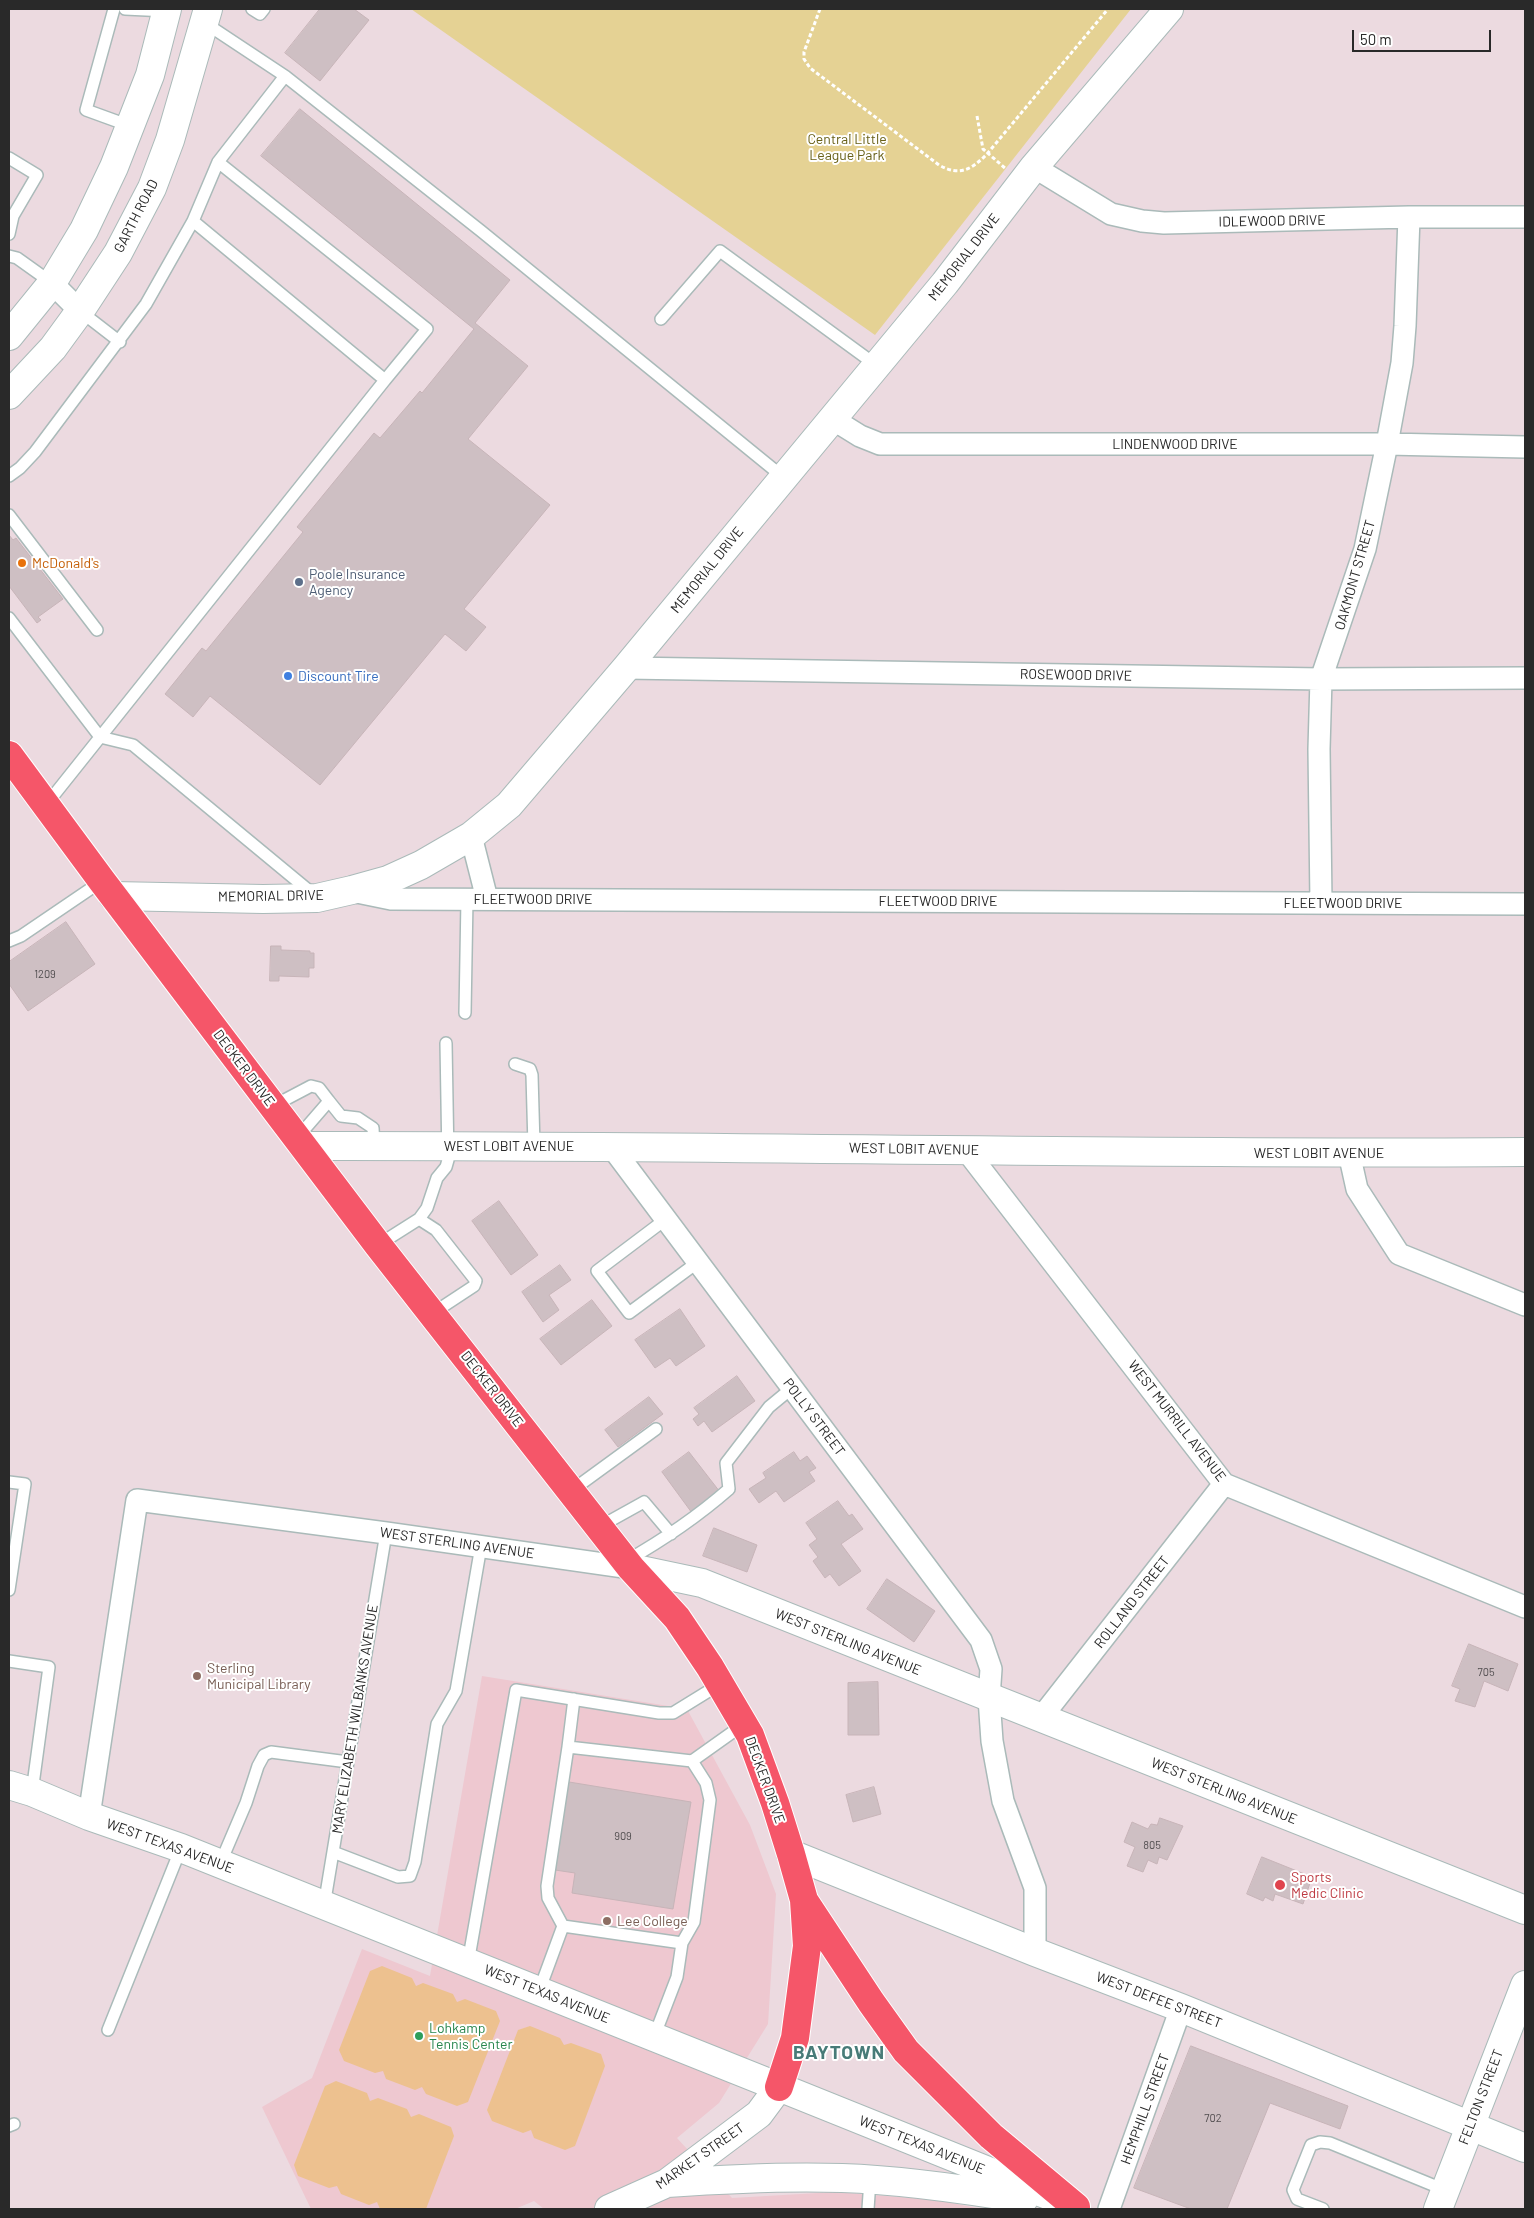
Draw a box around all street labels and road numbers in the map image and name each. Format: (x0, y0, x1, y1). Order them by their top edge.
street label: GARTH ROAD (110, 177, 162, 255)
street label: MEMORIAL DRIVE (925, 210, 1003, 304)
street label: IDLEWOOD DRIVE (1218, 212, 1326, 230)
street label: LINDENWOOD DRIVE (1112, 436, 1238, 452)
street label: OAKMONT STREET (1331, 518, 1379, 632)
street label: MEMORIAL DRIVE (667, 524, 747, 616)
street label: ROSEWOOD DRIVE (1020, 666, 1132, 684)
street label: MEMORIAL DRIVE (218, 887, 324, 905)
street label: FLEETWOOD DRIVE (473, 891, 593, 907)
street label: FLEETWOOD DRIVE (878, 893, 998, 909)
street label: FLEETWOOD DRIVE (1283, 895, 1403, 911)
street label: DECKER DRIVE (210, 1026, 278, 1110)
street label: WEST LOBIT AVENUE (444, 1138, 574, 1154)
street label: WEST LOBIT AVENUE (849, 1139, 979, 1159)
street label: WEST LOBIT AVENUE (1254, 1145, 1384, 1161)
street label: DECKER DRIVE (457, 1348, 527, 1430)
street label: WEST MURRILL AVENUE (1124, 1357, 1230, 1485)
street label: POLLY STREET (779, 1375, 849, 1459)
street label: WEST STERLING AVENUE (379, 1524, 535, 1562)
street label: ROLLAND STREET (1091, 1553, 1173, 1651)
street label: MARY ELIZABETH WILBANKS AVENUE (329, 1603, 381, 1835)
street label: WEST STERLING AVENUE (773, 1605, 923, 1679)
street label: DECKER DRIVE (741, 1734, 789, 1826)
street label: WEST STERLING AVENUE (1149, 1754, 1299, 1828)
street label: WEST TEXAS AVENUE (104, 1815, 236, 1877)
street label: WEST TEXAS AVENUE (482, 1961, 612, 2027)
street label: WEST DEFEE STREET (1094, 1968, 1224, 2032)
street label: FELTON STREET (1455, 2047, 1507, 2147)
street label: HEMPHILL STREET (1117, 2051, 1173, 2167)
street label: WEST TEXAS AVENUE (857, 2112, 987, 2178)
street label: MARKET STREET (653, 2119, 747, 2193)

